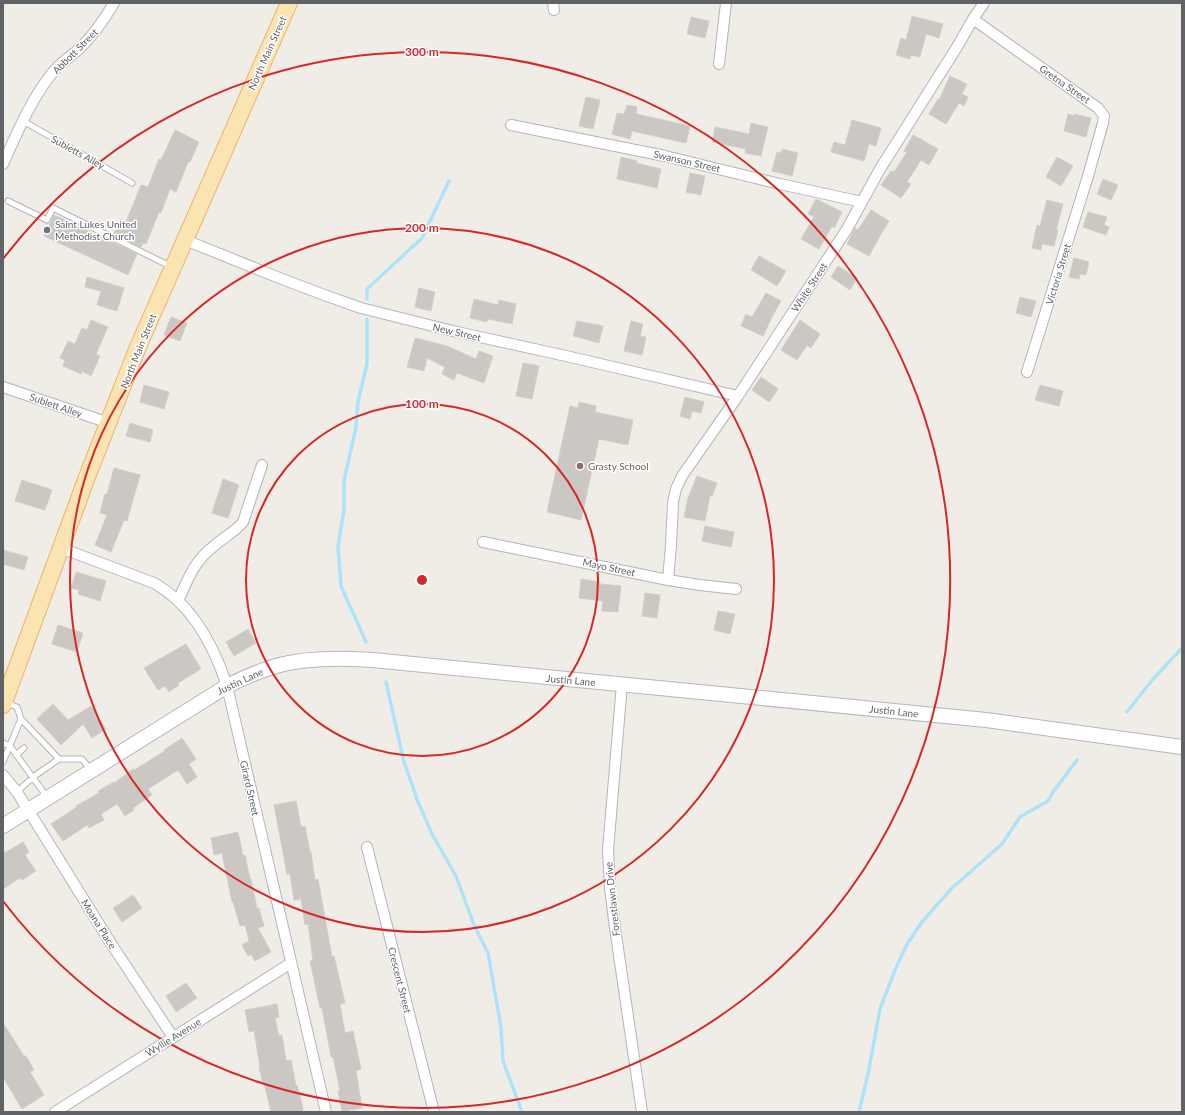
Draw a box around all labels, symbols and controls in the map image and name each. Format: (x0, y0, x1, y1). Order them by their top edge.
street label: North Main Street (245, 14, 289, 92)
street label: Abbott Street (50, 26, 100, 76)
text: 300 m (405, 44, 439, 59)
street label: Gretna Street (1037, 62, 1093, 106)
street label: Subletts Alley (49, 132, 108, 172)
street label: Swanson Street (652, 147, 722, 175)
place label: Saint Lukes United Methodist Church (55, 218, 136, 242)
text: 200 m (405, 220, 439, 235)
marker: Saint Lukes United Methodist Church (42, 225, 52, 235)
street label: Victoria Street (1043, 242, 1073, 306)
street label: White Street (789, 260, 830, 314)
street label: North Main Street (118, 312, 159, 390)
street label: New Street (432, 321, 483, 343)
street label: Sublett Alley (28, 390, 85, 420)
text: 100 m (405, 396, 439, 411)
place label: Grasty School (588, 460, 649, 472)
marker: Grasty School (575, 461, 585, 471)
street label: Mayo Street (582, 556, 637, 579)
centre of rings (415, 573, 429, 587)
street label: Justin Lane (215, 665, 265, 697)
street label: Justin Lane (546, 672, 596, 688)
street label: Justin Lane (869, 702, 919, 720)
street label: Girard Street (238, 759, 262, 817)
street label: Forestlawn Drive (602, 861, 622, 937)
street label: Moana Place (79, 897, 119, 951)
street label: Crescent Street (386, 946, 414, 1015)
street label: Wyllie Avenue (143, 1015, 203, 1059)

